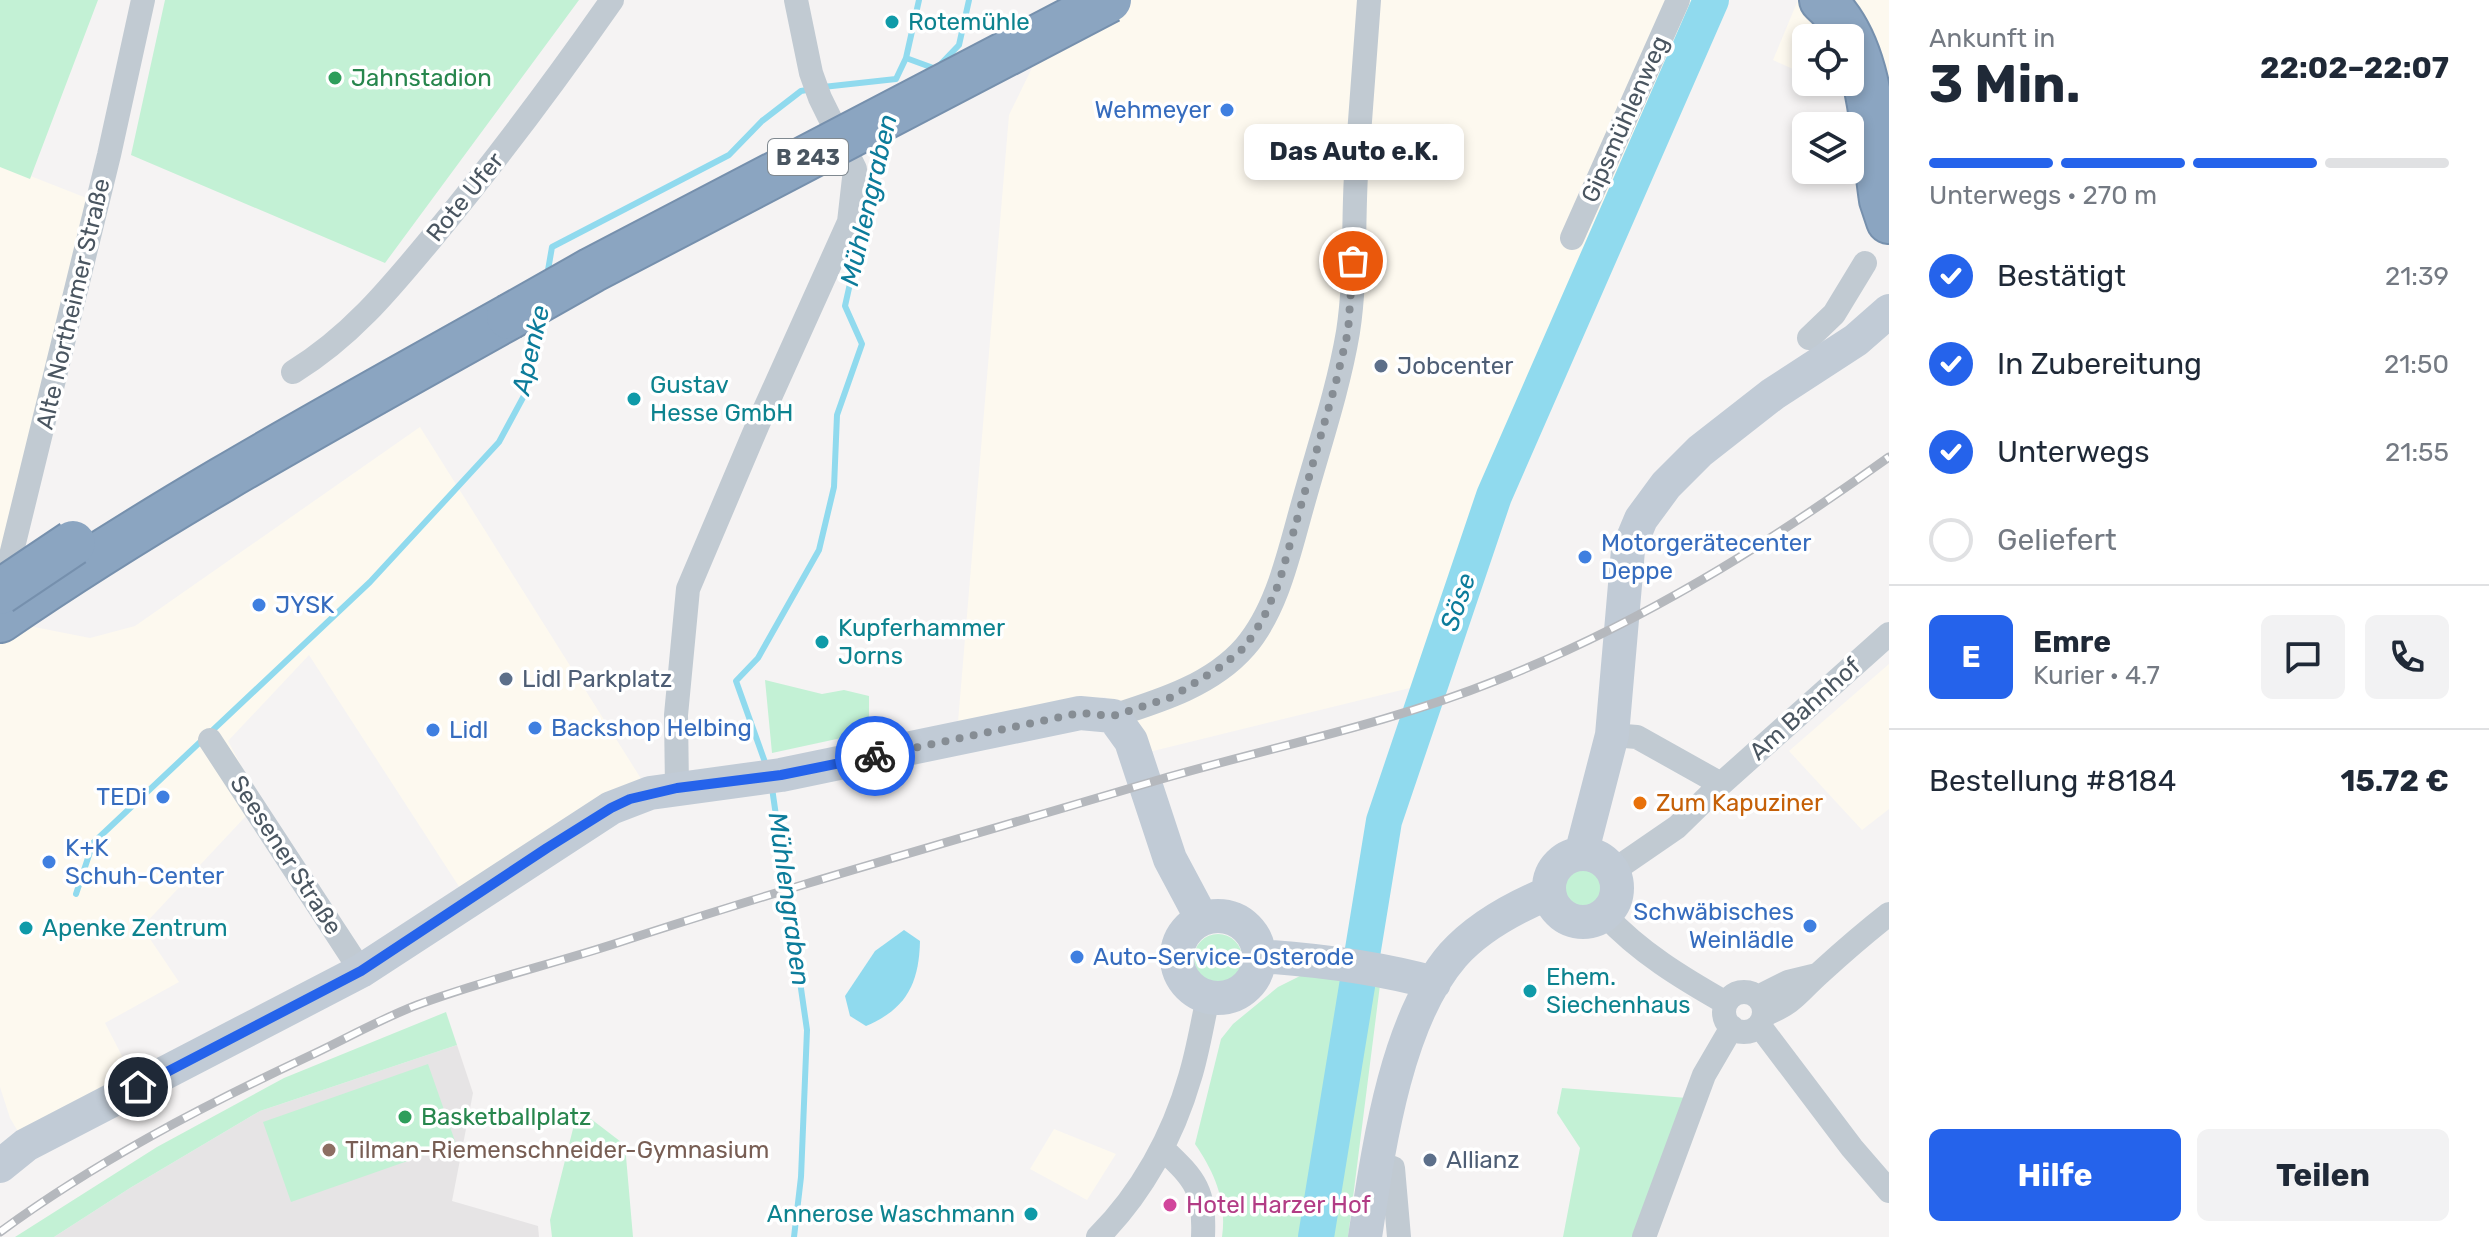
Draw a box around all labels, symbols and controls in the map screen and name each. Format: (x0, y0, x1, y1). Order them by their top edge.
place label: Rotemühle (908, 8, 1030, 36)
marker: Rotemühle (883, 13, 901, 31)
text: Ankunft in (1929, 23, 2055, 54)
map controls (1792, 24, 1864, 184)
button: locate (1792, 24, 1864, 96)
street label: Gipsmühlenweg (1576, 31, 1674, 207)
text: 22:02–22:07 (2260, 50, 2449, 86)
text: 3 Min. (1929, 53, 2080, 115)
place label: Jahnstadion (351, 64, 492, 92)
marker: Jahnstadion (326, 69, 344, 87)
place label: Wehmeyer (1095, 96, 1211, 124)
marker: Wehmeyer (1218, 101, 1236, 119)
water label: Mühlengraben (834, 111, 904, 289)
button: layers (1792, 112, 1864, 184)
callout: Das Auto e.K. (1243, 125, 1463, 181)
text: Das Auto e.K. (1269, 136, 1439, 167)
road number: B 243 (768, 139, 848, 175)
street label: Rote Ufer (421, 147, 509, 247)
street label: Alte Northeimer Straße (30, 176, 116, 432)
text: Unterwegs · 270 m (1929, 180, 2157, 211)
pin (1319, 227, 1387, 295)
icon: bag (1331, 239, 1375, 283)
icon: check (1929, 254, 1973, 298)
text: Bestätigt (1997, 258, 2126, 294)
text: 21:39 (2385, 261, 2449, 292)
water label: Apenke (505, 302, 556, 400)
icon: check (1929, 342, 1973, 386)
text: In Zubereitung (1997, 346, 2202, 382)
text: 21:50 (2384, 349, 2449, 380)
place label: Jobcenter (1397, 352, 1513, 380)
marker: Jobcenter (1372, 357, 1390, 375)
place label: Gustav Hesse GmbH (650, 371, 793, 427)
marker: Gustav Hesse GmbH (625, 390, 643, 408)
icon: check (1929, 430, 1973, 474)
text: Unterwegs (1997, 434, 2150, 470)
text: 21:55 (2385, 437, 2449, 468)
text: Geliefert (1997, 522, 2117, 558)
place label: Motorgerätecenter Deppe (1601, 529, 1811, 585)
marker: Motorgerätecenter Deppe (1576, 548, 1594, 566)
water label: Söse (1434, 569, 1482, 635)
place label: JYSK (275, 591, 335, 619)
marker: JYSK (250, 596, 268, 614)
place label: Kupferhammer Jorns (838, 614, 1005, 670)
button: chat (2261, 615, 2345, 699)
button: phone (2365, 615, 2449, 699)
text: Emre (2033, 624, 2111, 660)
marker: Kupferhammer Jorns (813, 633, 831, 651)
text: E (1961, 639, 1981, 675)
street label: Am Bahnhof (1744, 652, 1867, 766)
text: Kurier · 4.7 (2033, 660, 2160, 691)
place label: Lidl Parkplatz (522, 665, 672, 693)
marker: Lidl Parkplatz (497, 670, 515, 688)
place label: Backshop Helbing (551, 714, 752, 742)
place label: Lidl (449, 716, 488, 744)
courier (835, 716, 915, 796)
marker: Backshop Helbing (526, 719, 544, 737)
marker: Lidl (424, 721, 442, 739)
icon: bike (853, 734, 897, 778)
text: Bestellung #8184 (1929, 763, 2176, 799)
text: 15.72 € (2341, 763, 2449, 799)
street label: Seesener Straße (224, 770, 348, 940)
place label: TEDi (96, 783, 147, 811)
marker: TEDi (154, 788, 172, 806)
place label: Zum Kapuziner (1656, 789, 1823, 817)
marker: Zum Kapuziner (1631, 794, 1649, 812)
water label: Mühlengraben (761, 810, 817, 988)
place label: K+K Schuh-Center (65, 834, 224, 890)
marker: K+K Schuh-Center (40, 853, 58, 871)
place label: Schwäbisches Weinlädle (1633, 898, 1794, 954)
place label: Apenke Zentrum (42, 914, 228, 942)
marker: Schwäbisches Weinlädle (1801, 917, 1819, 935)
marker: Apenke Zentrum (17, 919, 35, 937)
place label: Auto-Service-Osterode (1093, 943, 1354, 971)
marker: Auto-Service-Osterode (1068, 948, 1086, 966)
place label: Ehem. Siechenhaus (1546, 963, 1691, 1019)
marker: Ehem. Siechenhaus (1521, 982, 1539, 1000)
pin (104, 1053, 172, 1121)
icon: home (116, 1065, 160, 1109)
place label: Basketballplatz (421, 1103, 591, 1131)
marker: Basketballplatz (396, 1108, 414, 1126)
button: Hilfe (1929, 1129, 2181, 1221)
button: Teilen (2197, 1129, 2449, 1221)
place label: Tilman-Riemenschneider-Gymnasium (345, 1136, 769, 1164)
marker: Tilman-Riemenschneider-Gymnasium (320, 1141, 338, 1159)
place label: Allianz (1446, 1146, 1520, 1174)
marker: Allianz (1421, 1151, 1439, 1169)
place label: Hotel Harzer Hof (1186, 1191, 1372, 1219)
marker: Hotel Harzer Hof (1161, 1196, 1179, 1214)
place label: Annerose Waschmann (767, 1200, 1015, 1228)
marker: Annerose Waschmann (1022, 1205, 1040, 1223)

